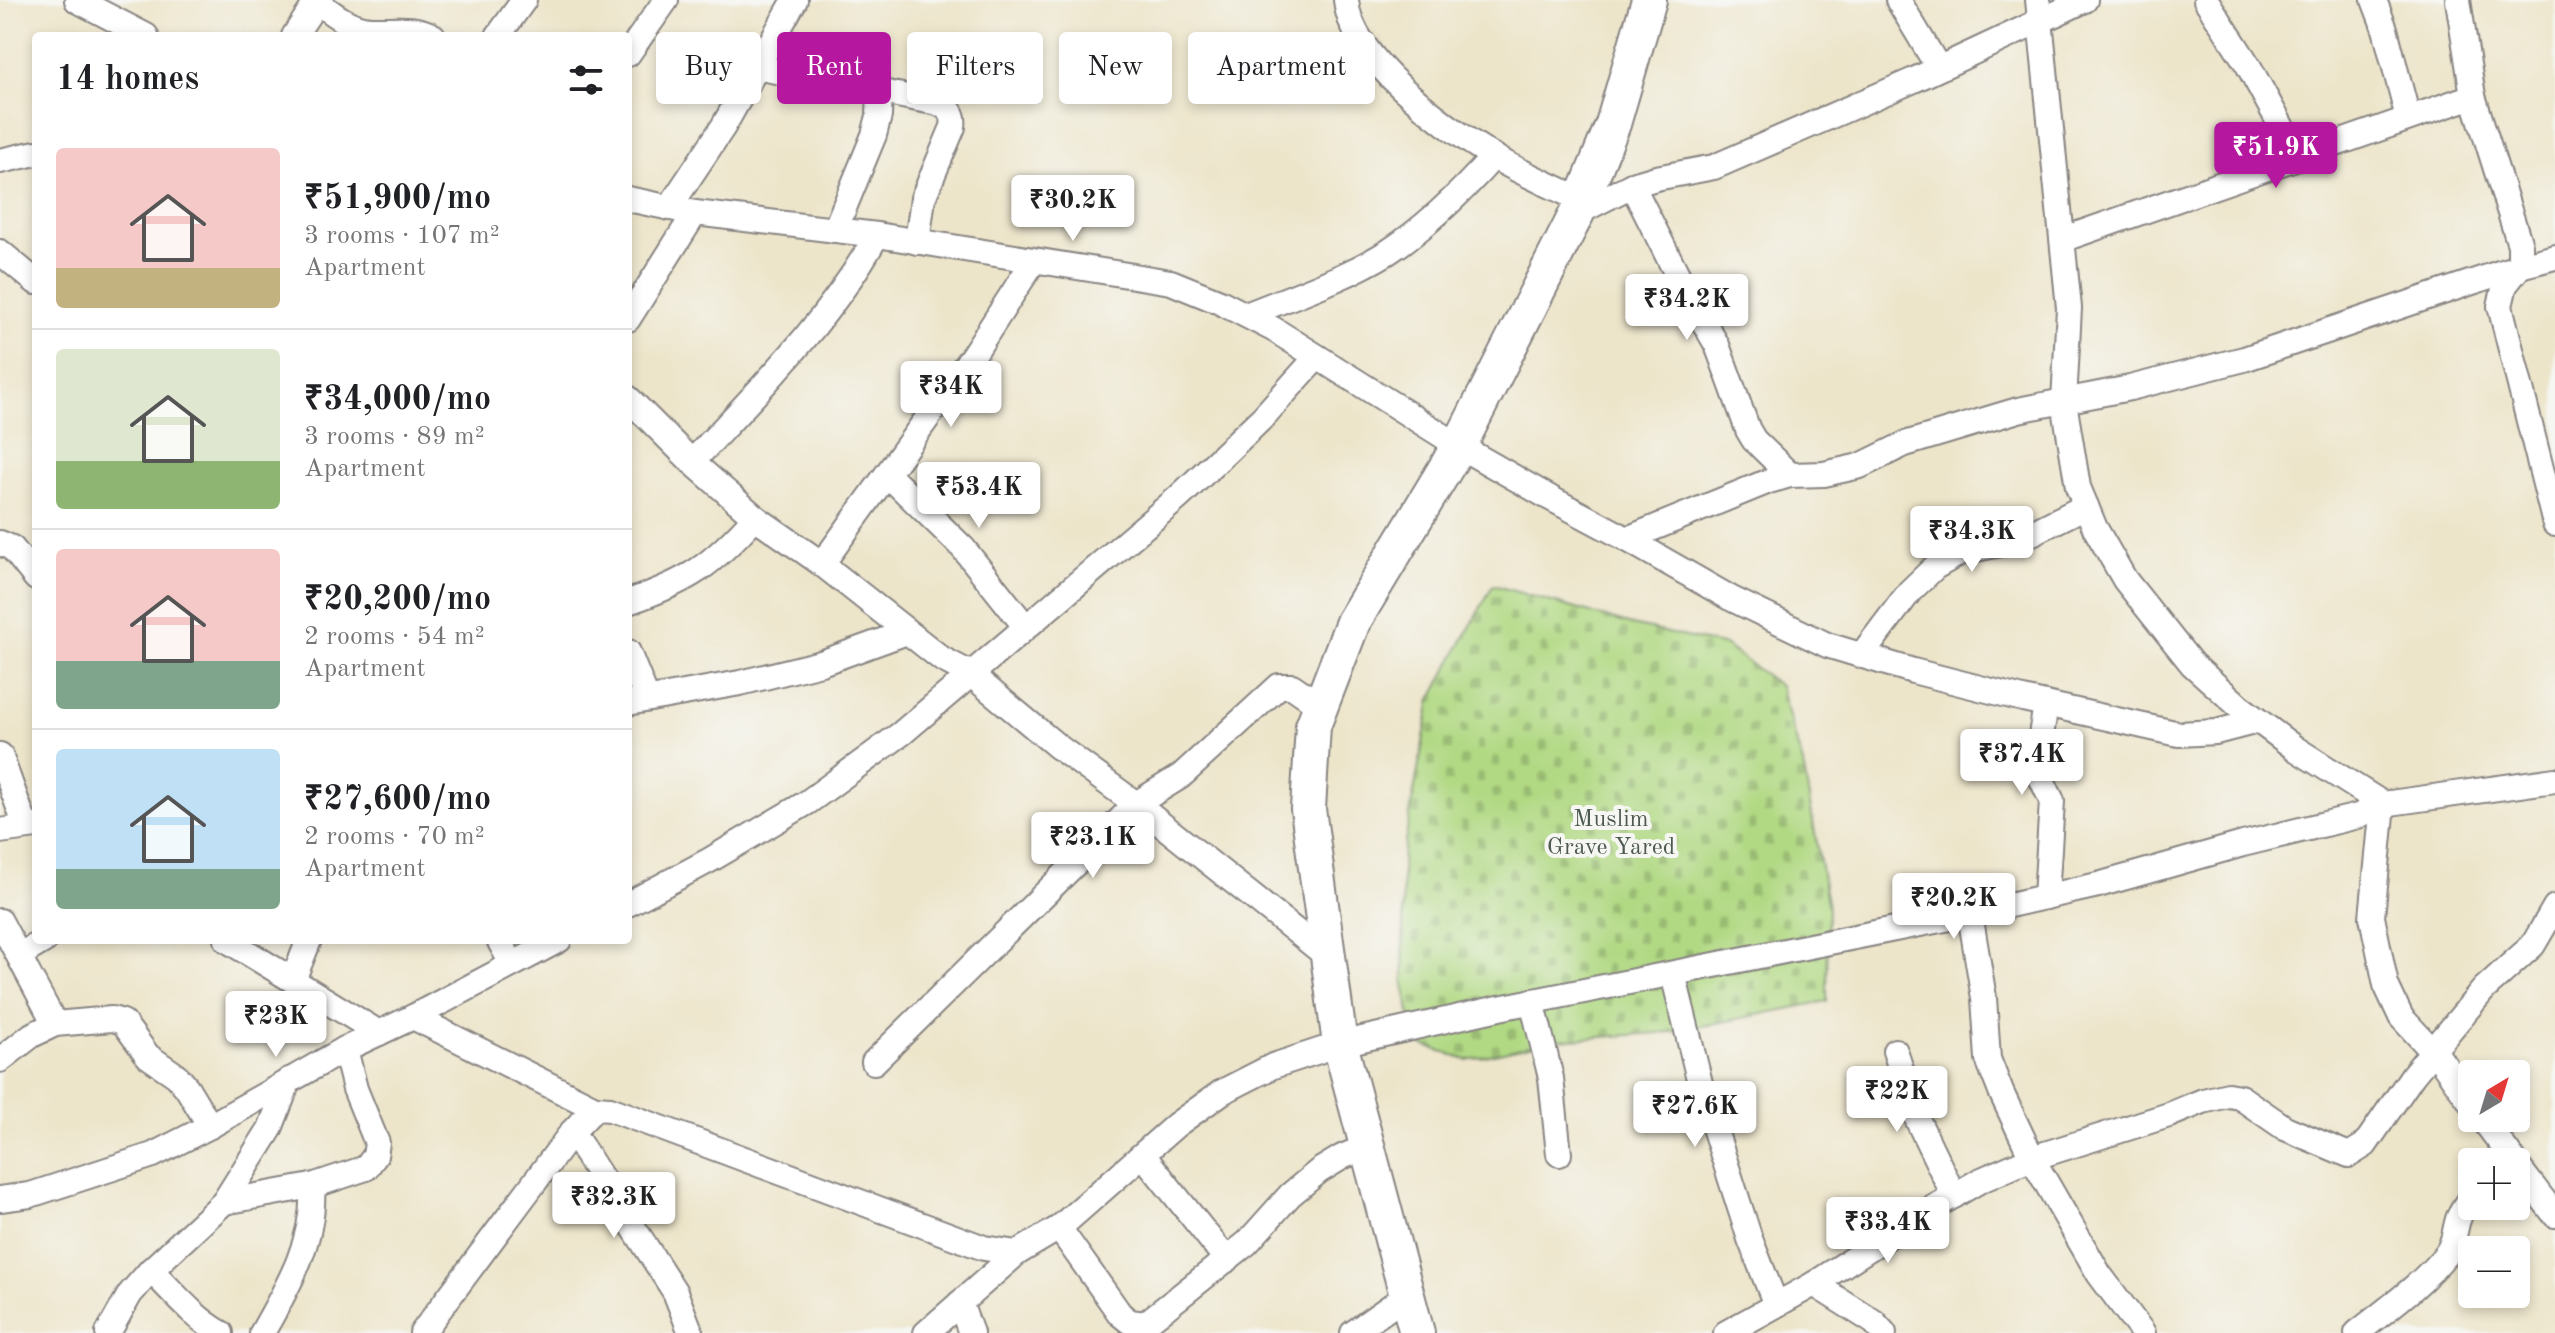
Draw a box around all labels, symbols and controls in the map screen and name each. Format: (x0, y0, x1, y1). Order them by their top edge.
chip: Buy (656, 32, 761, 104)
chip: Rent (777, 32, 891, 104)
chip: Filters (907, 32, 1043, 104)
chip: New (1059, 32, 1172, 104)
chip: Apartment (1188, 32, 1375, 104)
icon: filters (564, 58, 608, 102)
text: 14 homes (56, 63, 199, 97)
pin: ₹51.9K (2211, 122, 2341, 190)
text: ₹51.9K (2232, 135, 2320, 161)
pin: ₹30.2K (1008, 175, 1138, 243)
icon: home (120, 180, 216, 276)
text: ₹51,900/mo (304, 182, 491, 216)
text: ₹30.2K (1029, 188, 1117, 214)
text: 3 rooms · 107 m² (304, 223, 500, 249)
text: Apartment (304, 255, 426, 281)
pin: ₹34.2K (1622, 274, 1752, 342)
text: ₹34.2K (1643, 287, 1731, 313)
pin: ₹34K (904, 361, 998, 429)
text: ₹34K (918, 374, 984, 400)
icon: home (120, 381, 216, 477)
text: ₹34,000/mo (304, 383, 491, 417)
text: 3 rooms · 89 m² (304, 424, 485, 450)
text: Apartment (304, 456, 426, 482)
pin: ₹53.4K (914, 462, 1044, 530)
text: ₹53.4K (935, 475, 1023, 501)
pin: ₹34.3K (1907, 506, 2037, 574)
text: ₹34.3K (1928, 519, 2016, 545)
icon: home (120, 581, 216, 677)
text: ₹20,200/mo (304, 583, 491, 617)
text: 2 rooms · 54 m² (304, 624, 485, 650)
text: Apartment (304, 656, 426, 682)
pin: ₹37.4K (1957, 729, 2087, 797)
text: ₹37.4K (1978, 742, 2066, 768)
icon: home (120, 781, 216, 877)
text: ₹27,600/mo (304, 783, 491, 817)
park label: Muslim Grave Yared (1547, 808, 1675, 860)
pin: ₹23.1K (1028, 812, 1158, 880)
text: 2 rooms · 70 m² (304, 824, 485, 850)
text: ₹23.1K (1049, 825, 1137, 851)
text: Apartment (304, 856, 426, 882)
pin: ₹20.2K (1889, 873, 2019, 941)
text: ₹20.2K (1910, 886, 1998, 912)
pin: ₹23K (229, 991, 323, 1059)
text: ₹23K (243, 1004, 309, 1030)
north arrow (2458, 1060, 2530, 1132)
map controls (2458, 1060, 2530, 1308)
pin: ₹22K (1850, 1066, 1944, 1134)
text: ₹22K (1864, 1079, 1930, 1105)
pin: ₹27.6K (1630, 1081, 1760, 1149)
text: ₹27.6K (1651, 1094, 1739, 1120)
button: + (2458, 1148, 2530, 1220)
pin: ₹32.3K (549, 1172, 679, 1240)
text: ₹32.3K (570, 1185, 658, 1211)
pin: ₹33.4K (1823, 1197, 1953, 1265)
text: ₹33.4K (1844, 1210, 1932, 1236)
button: − (2458, 1236, 2530, 1308)

